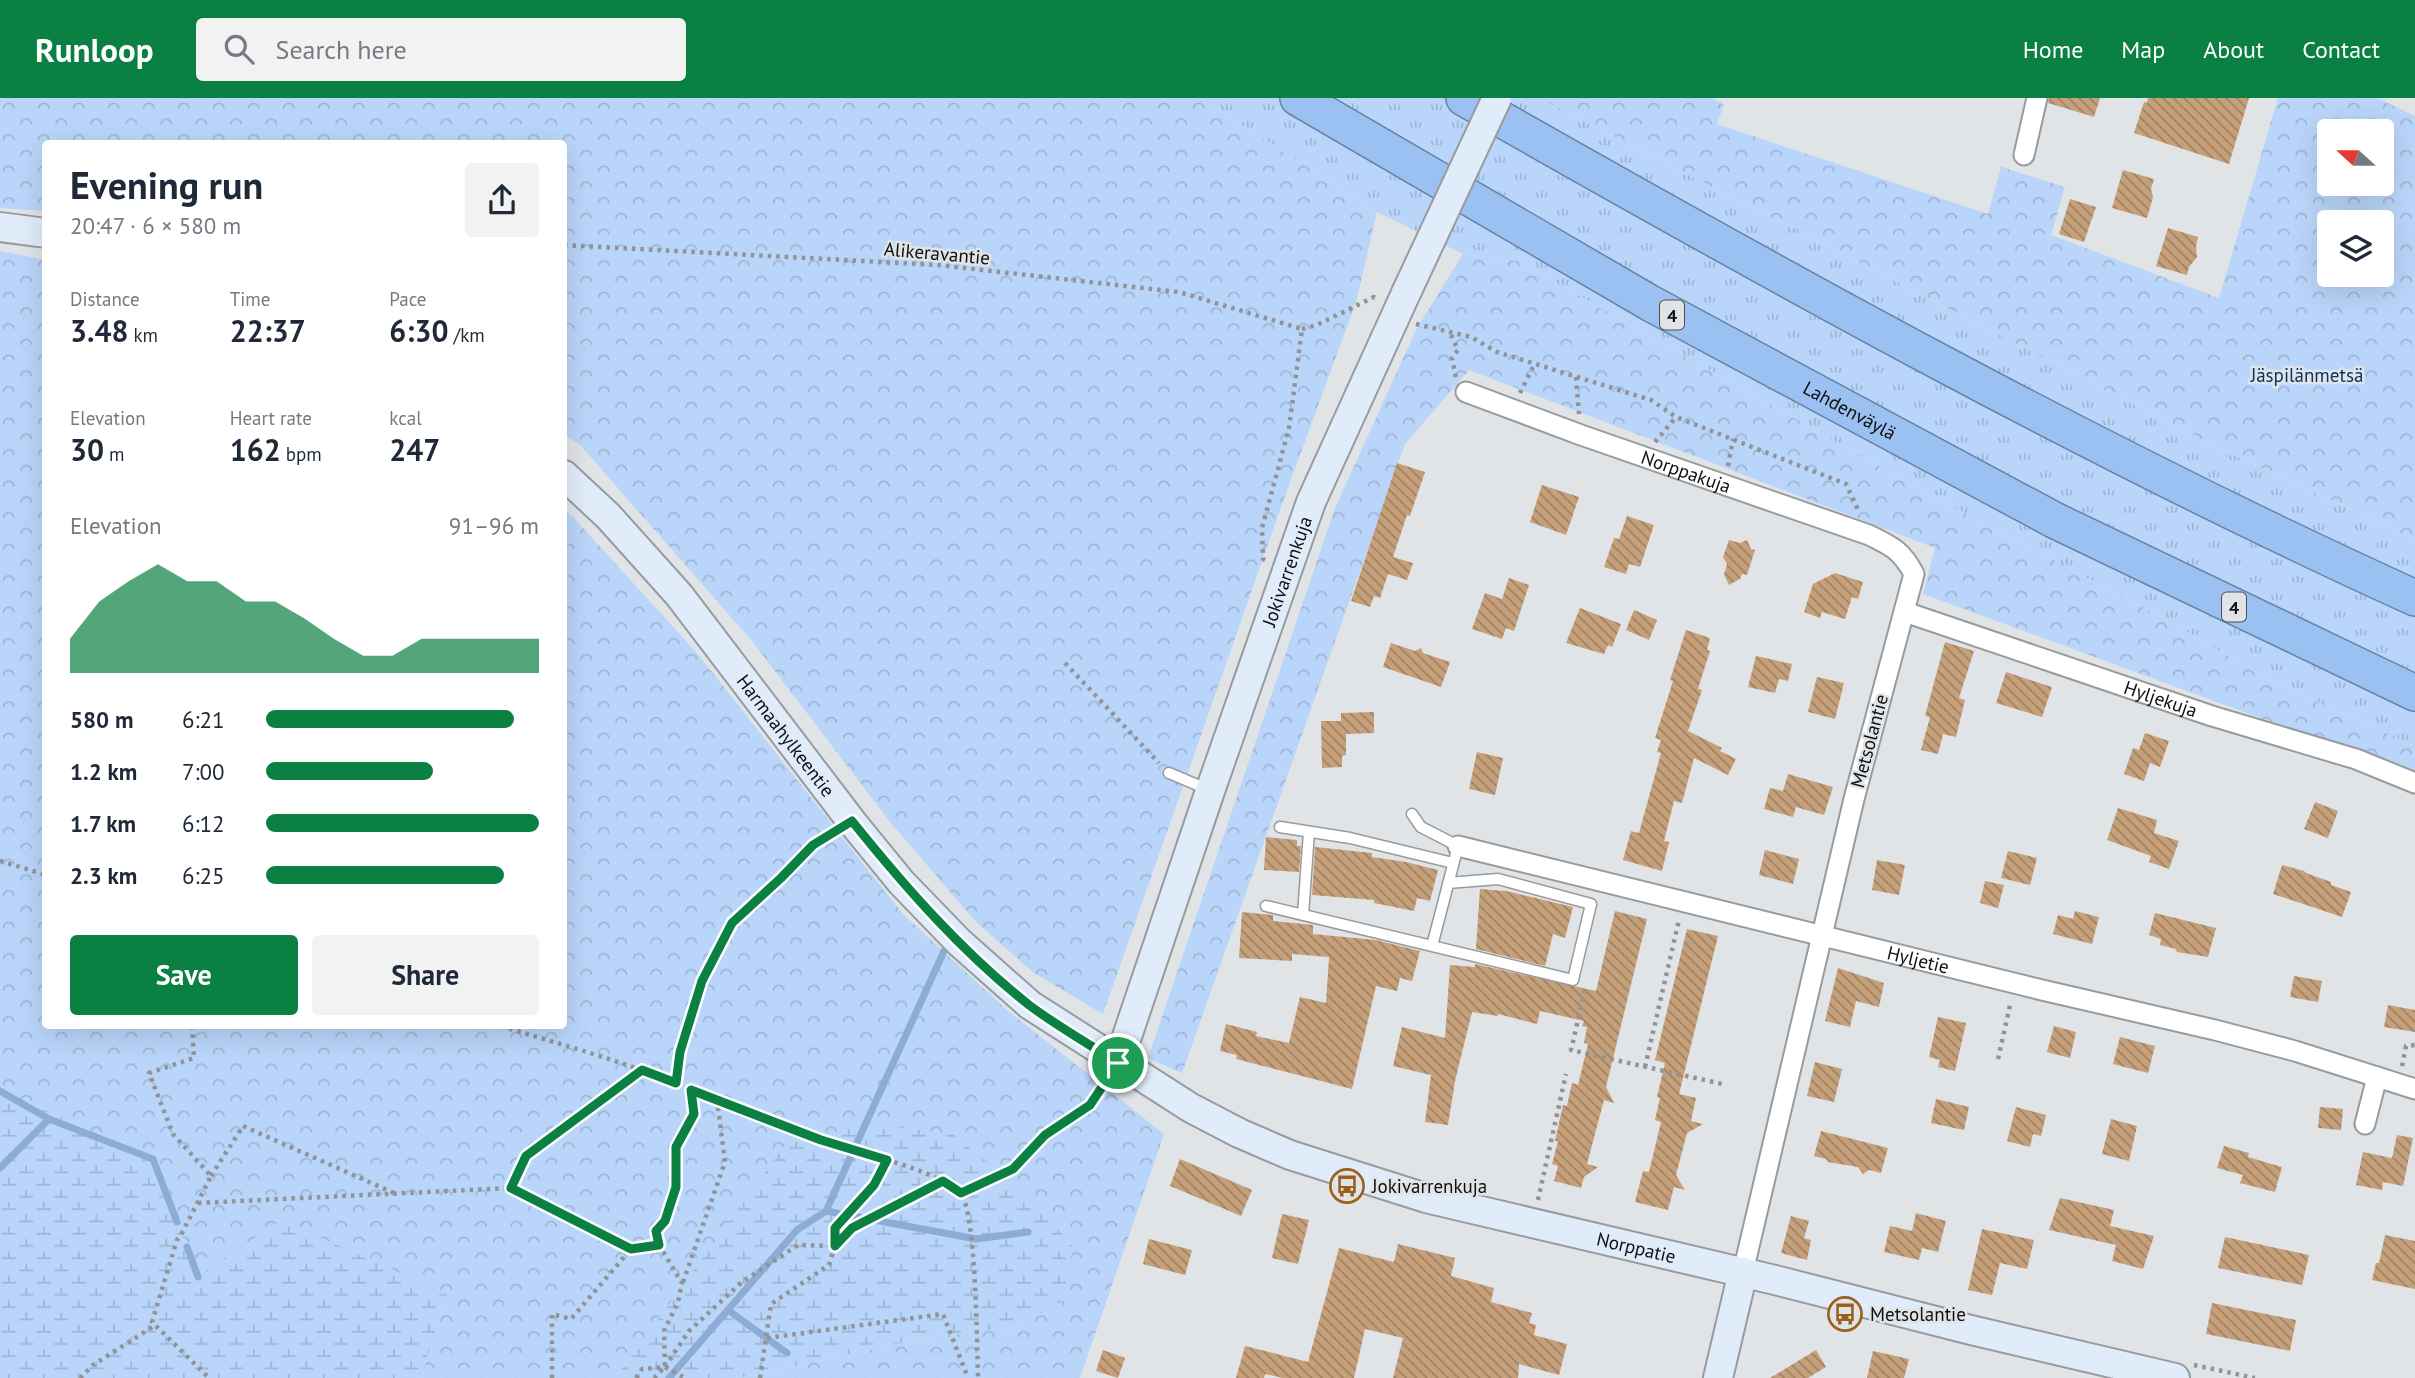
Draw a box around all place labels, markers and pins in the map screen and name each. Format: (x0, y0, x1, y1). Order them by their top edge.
pin (1088, 1033, 1148, 1093)
bus stop icon: Jokivarrenkuja (1328, 1167, 1366, 1205)
place label: Jokivarrenkuja (1371, 1174, 1487, 1198)
bus stop icon: Metsolantie (1826, 1295, 1864, 1333)
place label: Metsolantie (1870, 1302, 1966, 1326)

